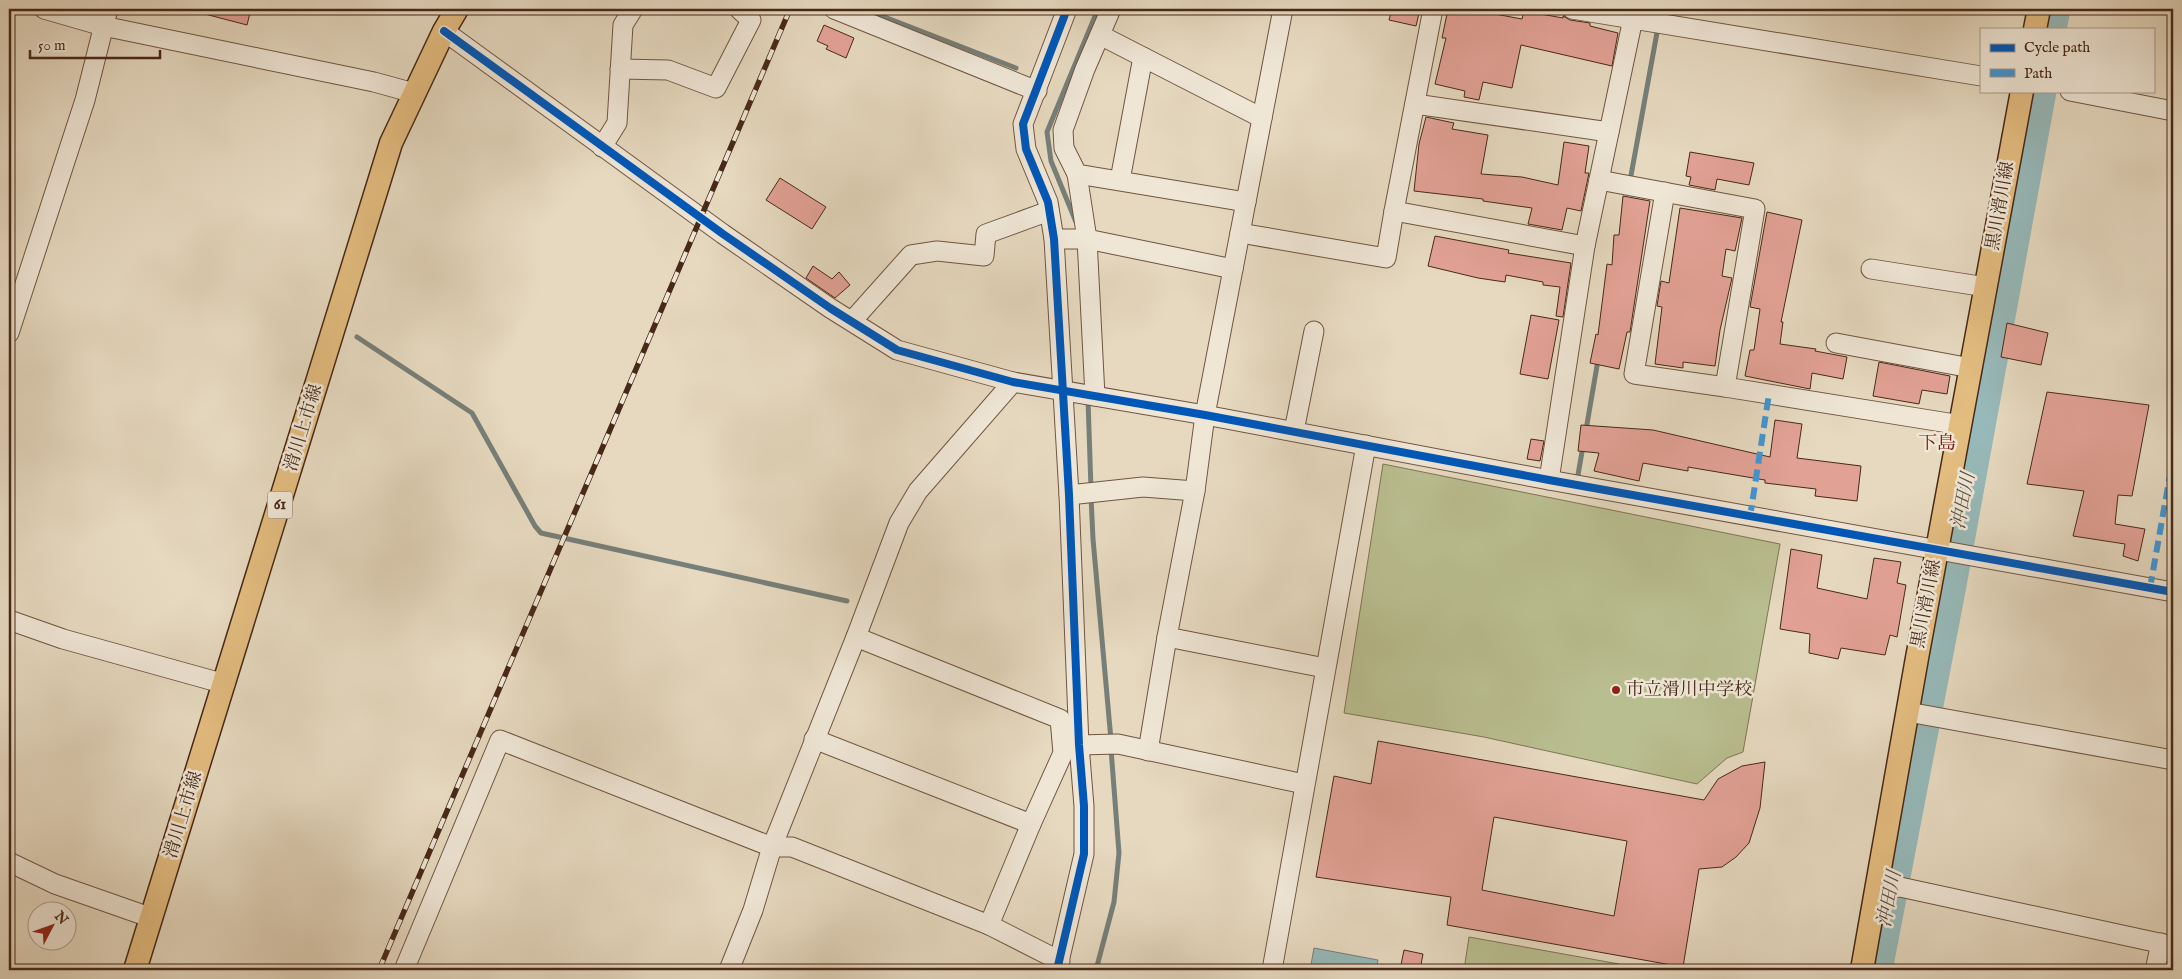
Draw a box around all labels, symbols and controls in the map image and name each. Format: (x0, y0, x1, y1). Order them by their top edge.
scale bar (30, 28, 160, 60)
legend (1980, 28, 2154, 92)
text: 50 m (38, 36, 66, 55)
text: Cycle path (2024, 38, 2090, 57)
text: Path (2024, 64, 2052, 83)
street label: 黒川滑川線 (1982, 160, 2020, 252)
street label: 滑川上市線 (280, 382, 328, 474)
district label: 下島 (1918, 432, 1956, 456)
water label: 沖田川 (1947, 469, 1982, 531)
road number: 61 (268, 492, 292, 518)
street label: 黒川滑川線 (1907, 558, 1947, 650)
place label: 市立滑川中学校 (1626, 679, 1752, 702)
marker: 市立滑川中学校 (1610, 684, 1622, 696)
street label: 滑川上市線 (160, 769, 208, 861)
water label: 沖田川 (1873, 867, 1908, 929)
north arrow (28, 902, 78, 952)
text: N (50, 907, 72, 929)

